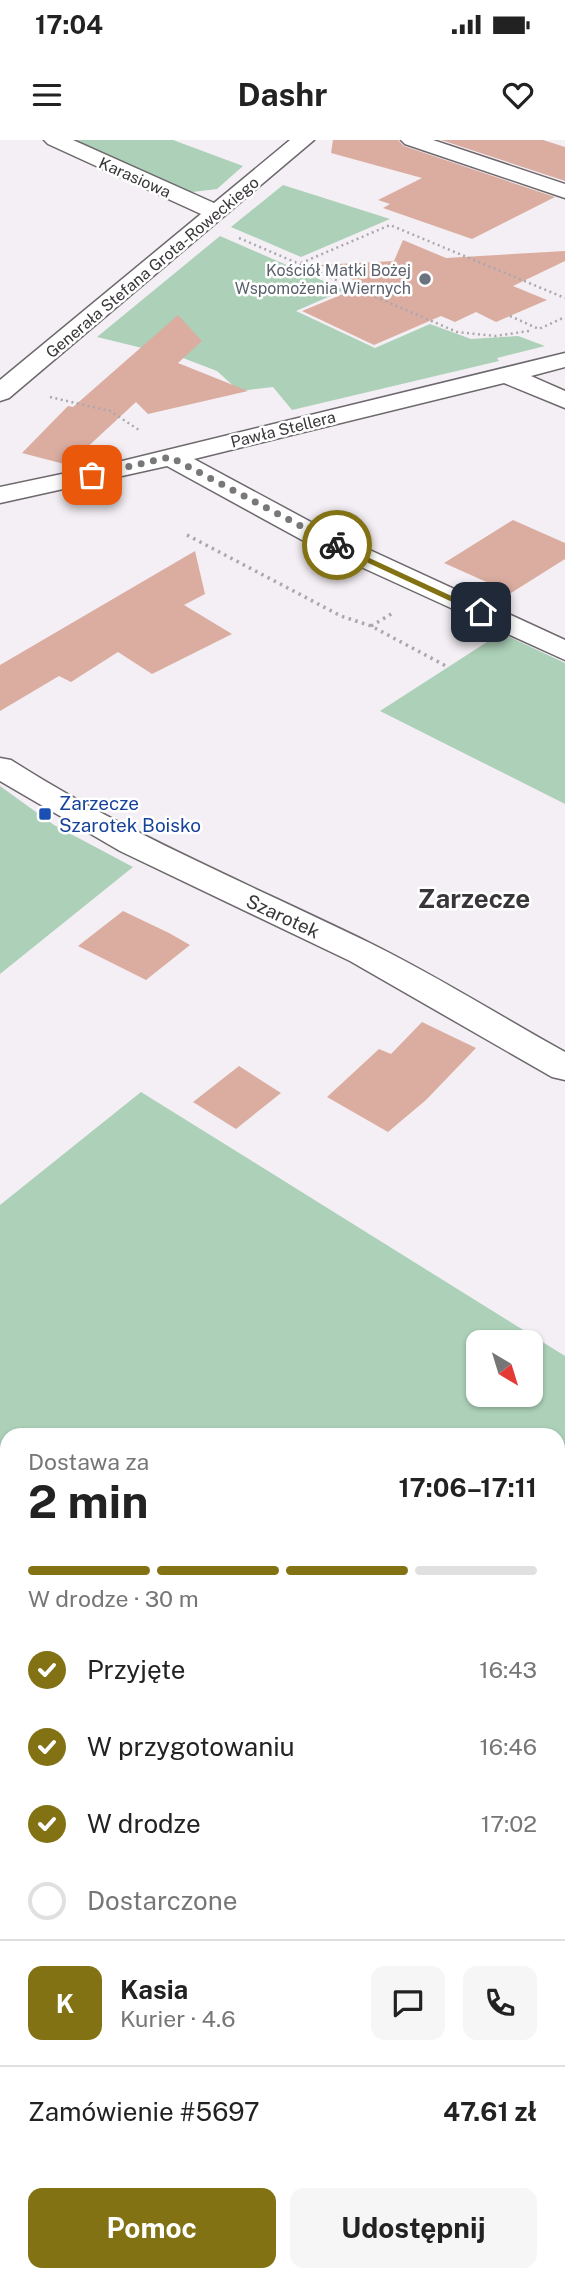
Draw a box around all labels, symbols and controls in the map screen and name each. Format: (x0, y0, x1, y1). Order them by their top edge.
text: 17:04 (35, 9, 103, 40)
icon: menu (28, 76, 66, 114)
text: Dashr (237, 76, 328, 113)
icon: heart (499, 76, 537, 114)
street label: Karasiowa (96, 153, 174, 202)
street label: Generała Stefana Grota-Roweckiego (42, 173, 263, 362)
place label: Kościół Matki Bożej Wspomożenia Wiernych (235, 261, 411, 298)
marker: Kościół Matki Bożej Wspomożenia Wiernych (417, 271, 433, 287)
street label: Pawła Stellera (229, 407, 338, 452)
pin (62, 445, 122, 505)
icon: bag (73, 456, 111, 494)
courier (302, 510, 372, 580)
icon: bike (318, 526, 356, 564)
pin (451, 582, 511, 642)
icon: home (462, 593, 500, 631)
place label: Zarzecze Szarotek Boisko (59, 792, 201, 836)
marker: Zarzecze Szarotek Boisko (37, 806, 53, 822)
district label: Zarzecze (418, 883, 530, 914)
street label: Szarotek (243, 889, 323, 943)
north arrow (466, 1330, 542, 1407)
map controls (466, 1330, 543, 1407)
text: Dostawa za (28, 1448, 149, 1475)
text: 17:06–17:11 (398, 1472, 537, 1503)
text: 2 min (28, 1474, 148, 1528)
text: W drodze · 30 m (28, 1585, 199, 1612)
icon: check (28, 1651, 66, 1689)
text: Przyjęte (87, 1654, 186, 1685)
text: 16:43 (479, 1656, 537, 1683)
icon: check (28, 1728, 66, 1766)
text: W przygotowaniu (87, 1731, 295, 1762)
text: 16:46 (480, 1733, 537, 1760)
icon: check (28, 1805, 66, 1843)
text: W drodze (87, 1808, 201, 1839)
text: 17:02 (481, 1810, 537, 1837)
text: Dostarczone (87, 1885, 238, 1916)
button: chat (371, 1966, 445, 2040)
button: phone (463, 1966, 537, 2040)
text: Kasia (120, 1974, 188, 2005)
text: K (56, 1988, 74, 2019)
text: Kurier · 4.6 (120, 2005, 235, 2032)
text: Zamówienie #5697 (28, 2096, 260, 2127)
text: 47.61 zł (443, 2096, 537, 2127)
button: Pomoc (28, 2188, 276, 2268)
button: Udostępnij (290, 2188, 537, 2268)

